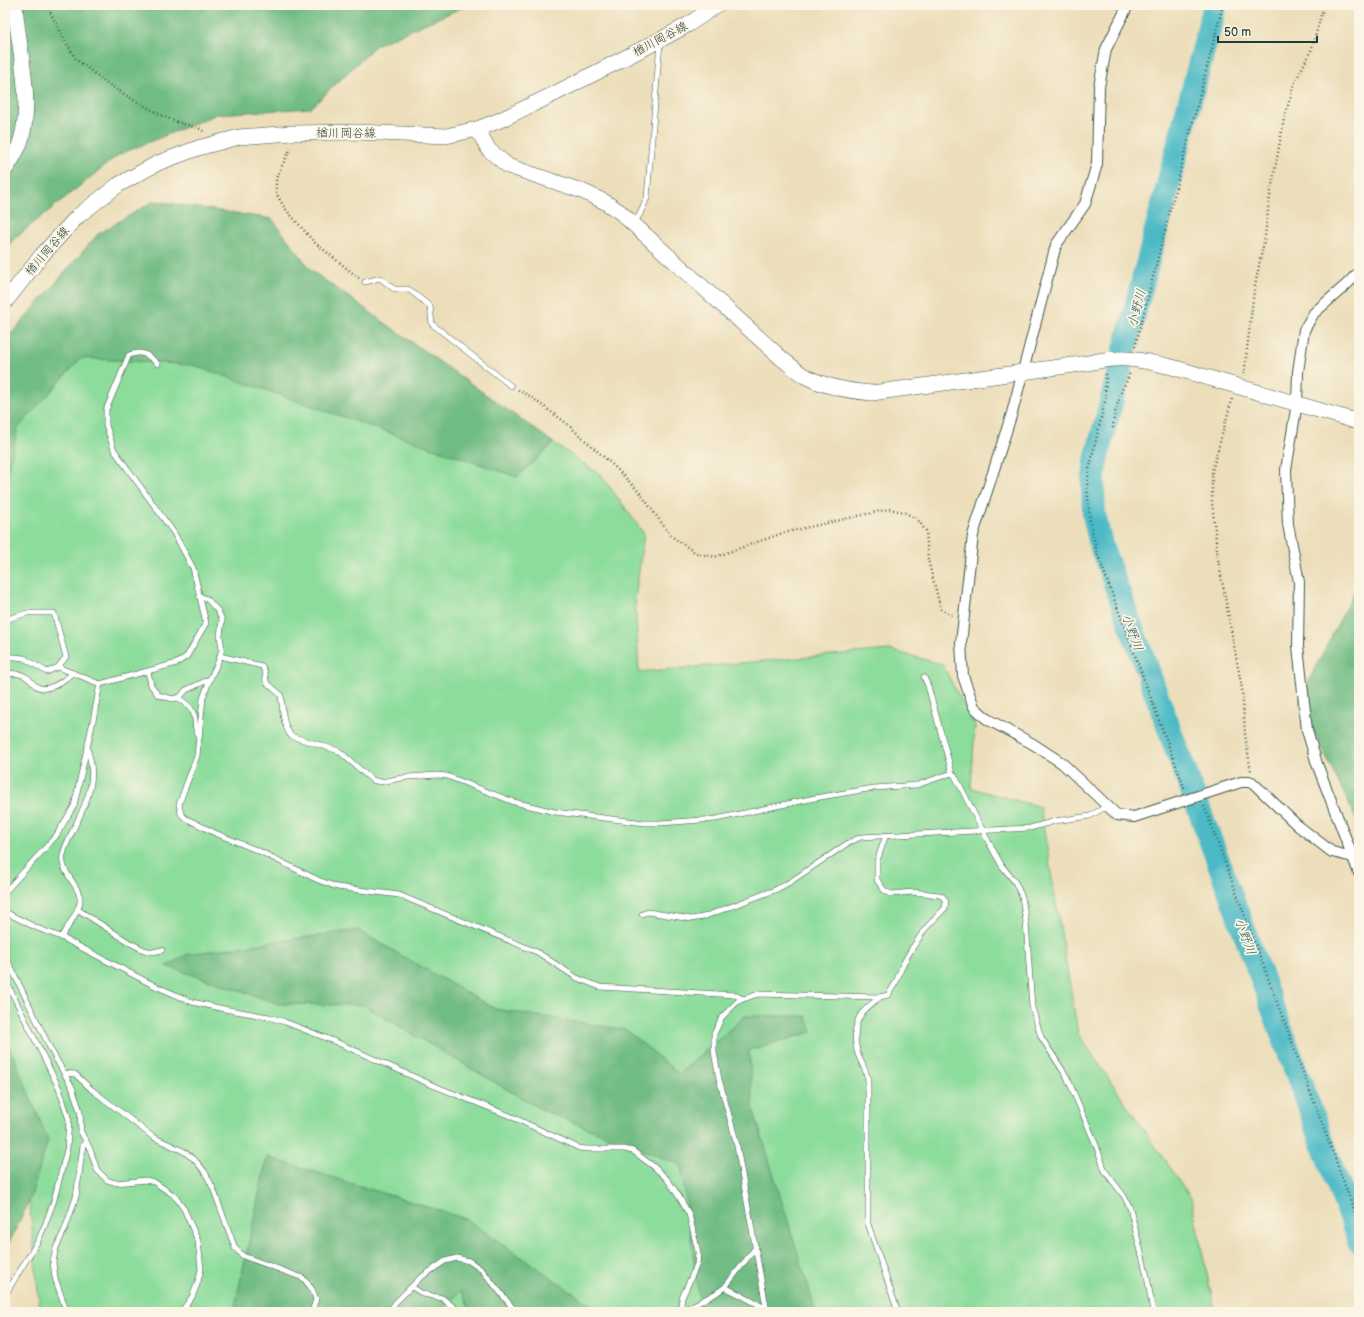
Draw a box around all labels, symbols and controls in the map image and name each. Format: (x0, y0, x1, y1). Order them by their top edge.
scale bar (1218, 18, 1317, 44)
street label: 楢川岡谷線 (630, 19, 690, 60)
text: 50 m (1224, 25, 1251, 40)
street label: 楢川岡谷線 (316, 126, 376, 141)
street label: 楢川岡谷線 (22, 224, 73, 279)
water label: 小野川 (1124, 287, 1150, 329)
water label: 小野川 (1118, 611, 1146, 653)
water label: 小野川 (1231, 915, 1259, 957)

